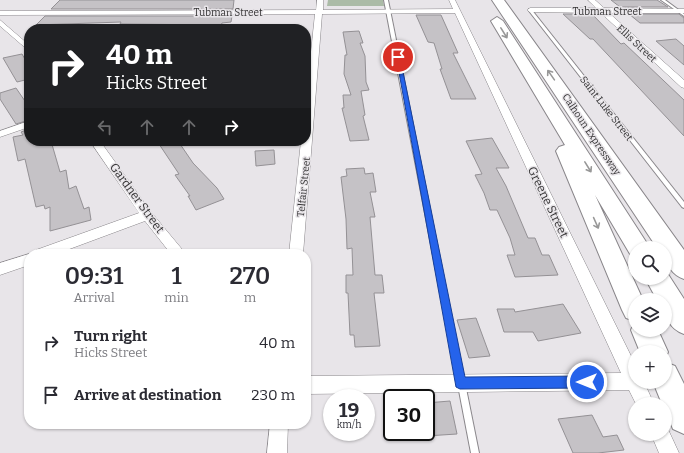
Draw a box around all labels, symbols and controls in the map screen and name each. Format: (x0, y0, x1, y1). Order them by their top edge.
street label: Tubman Street (572, 6, 642, 18)
street label: Tubman Street (193, 7, 263, 19)
street label: Ellis Street (614, 22, 659, 65)
one-way arrow (500, 27, 508, 38)
text: 40 m (106, 38, 173, 71)
icon: right (40, 40, 92, 92)
pin (381, 40, 415, 74)
icon: arrive (387, 46, 409, 68)
one-way arrow (547, 70, 555, 81)
text: Hicks Street (106, 72, 207, 94)
street label: Saint Luke Street (577, 74, 635, 144)
street label: Calhoun Expressway (559, 92, 623, 178)
icon: left (94, 116, 116, 138)
icon: ahead (136, 116, 158, 138)
icon: ahead (178, 116, 200, 138)
icon: right (220, 116, 242, 138)
street label: Telfair Street (295, 156, 313, 218)
street label: Gardner Street (107, 160, 167, 236)
one-way arrow (584, 161, 592, 173)
street label: Greene Street (525, 164, 572, 240)
one-way arrow (593, 216, 601, 228)
map controls (628, 241, 672, 441)
button: search (628, 241, 672, 285)
text: 09:31 (65, 262, 124, 290)
text: 1 (171, 262, 182, 290)
text: 270 (230, 262, 270, 290)
text: Arrival (74, 290, 115, 305)
text: min (164, 290, 189, 305)
text: m (244, 290, 256, 305)
button: layers (628, 293, 672, 337)
text: Turn right (74, 327, 147, 345)
icon: right (40, 332, 62, 354)
text: 40 m (259, 334, 295, 352)
text: Hicks Street (74, 345, 147, 360)
button: + (628, 345, 672, 389)
position arrow (566, 361, 608, 403)
icon: arrive (40, 384, 62, 406)
text: Arrive at destination (74, 386, 221, 404)
text: 230 m (251, 386, 295, 404)
speed limit sign: 30 (383, 389, 435, 441)
button: − (628, 397, 672, 441)
text: 19 (339, 398, 359, 422)
text: km/h (337, 419, 361, 431)

